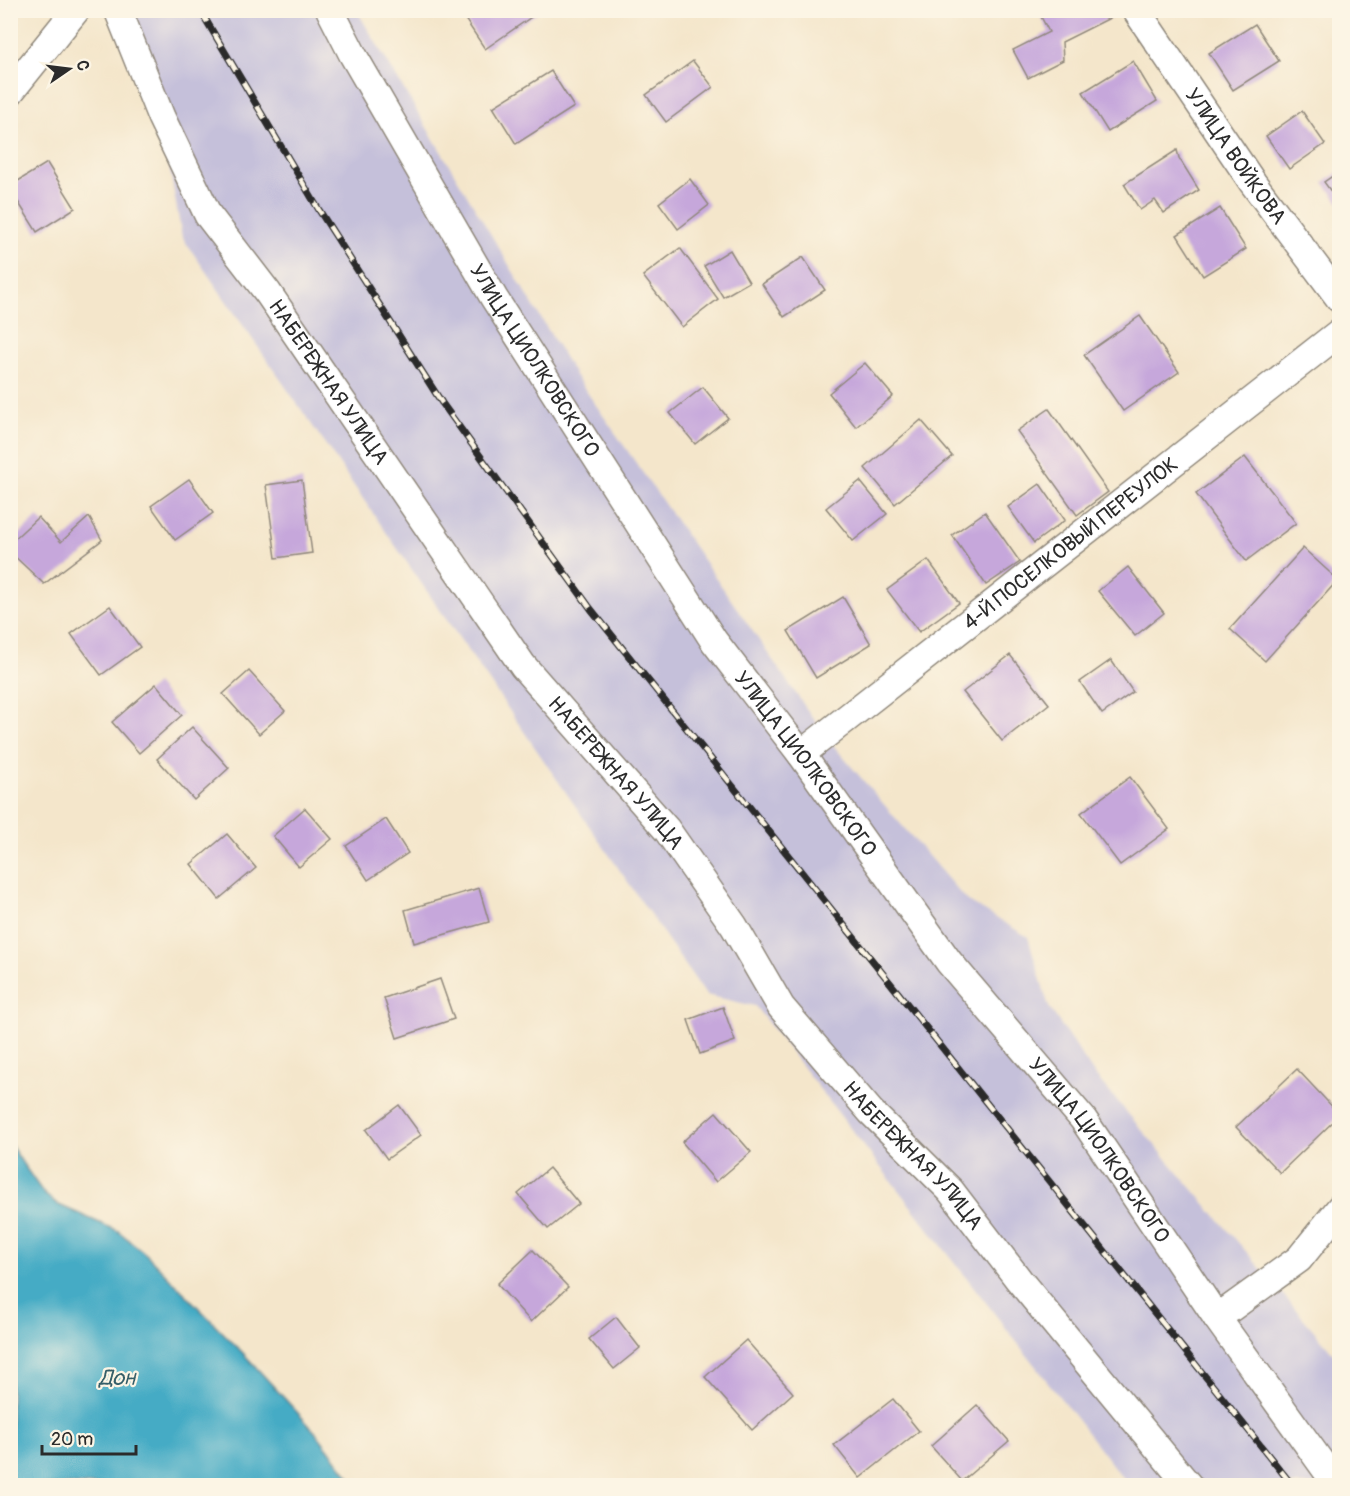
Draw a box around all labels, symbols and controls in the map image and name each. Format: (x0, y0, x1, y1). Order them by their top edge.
north arrow (39, 39, 99, 99)
text: С (72, 58, 94, 73)
street label: УЛИЦА ВОЙКОВА (1179, 83, 1293, 230)
street label: УЛИЦА ЦИОЛКОВСКОГО (464, 259, 606, 462)
street label: НАБЕРЕЖНАЯ УЛИЦА (263, 294, 395, 470)
street label: 4-Й ПОСЕЛКОВЫЙ ПЕРЕУЛОК (957, 451, 1183, 636)
street label: УЛИЦА ЦИОЛКОВСКОГО (728, 665, 883, 861)
street label: НАБЕРЕЖНАЯ УЛИЦА (542, 691, 690, 855)
street label: УЛИЦА ЦИОЛКОВСКОГО (1023, 1052, 1176, 1248)
street label: НАБЕРЕЖНАЯ УЛИЦА (837, 1075, 989, 1235)
water label: Дон (98, 1364, 137, 1392)
scale bar (42, 1418, 136, 1456)
text: 20 m (51, 1428, 93, 1451)

